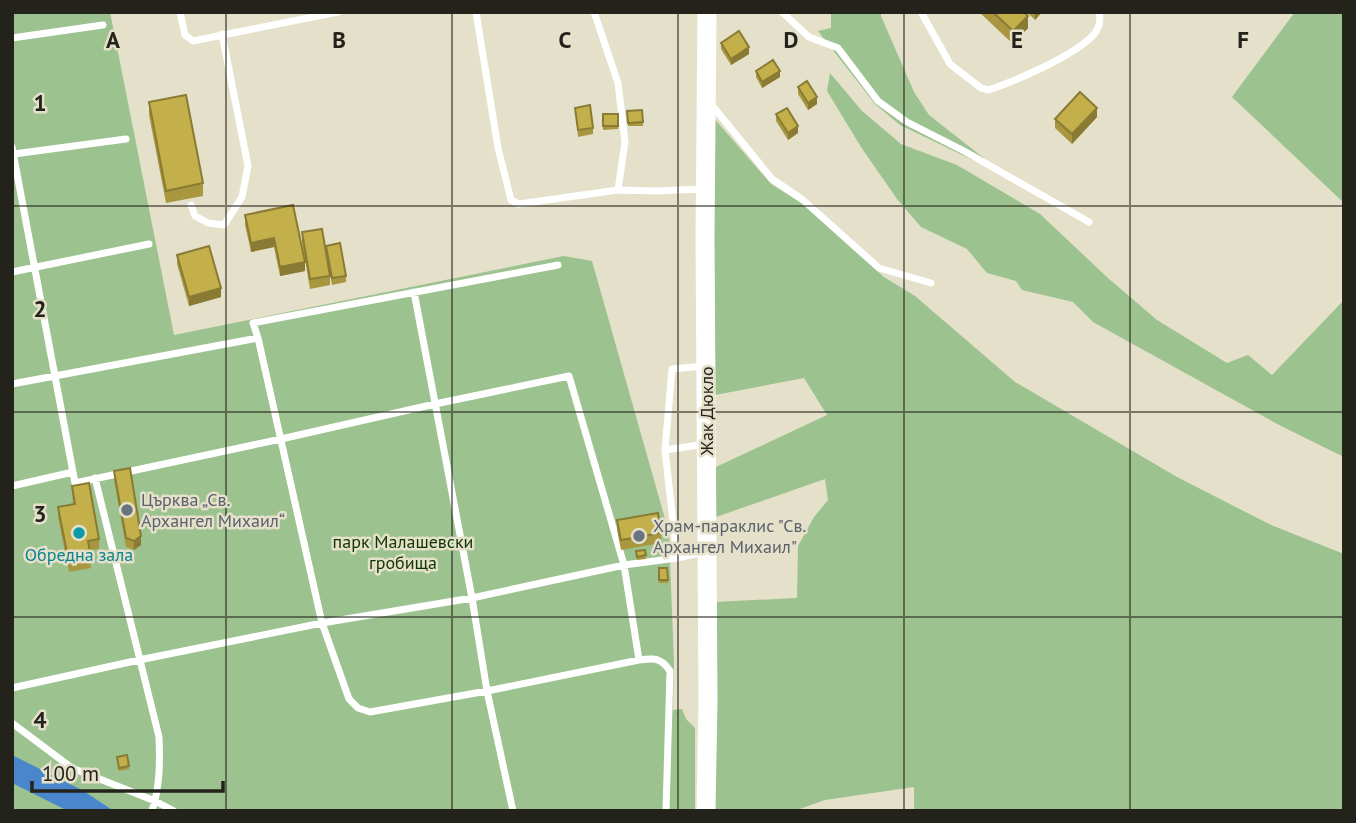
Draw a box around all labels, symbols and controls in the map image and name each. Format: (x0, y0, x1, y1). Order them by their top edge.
text: A (106, 25, 120, 54)
text: B (332, 25, 346, 54)
text: C (559, 25, 572, 54)
text: D (784, 25, 798, 54)
text: E (1011, 25, 1023, 54)
text: F (1237, 25, 1249, 54)
text: 1 (33, 88, 47, 117)
text: 2 (33, 294, 47, 323)
street label: Жак Дюкло (695, 366, 718, 457)
place label: Църква „Св. Архангел Михаил“ (141, 488, 285, 532)
text: 3 (33, 499, 47, 528)
marker: Църква „Св. Архангел Михаил“ (119, 502, 135, 518)
place label: Храм-параклис "Св. Архангел Михаил" (653, 514, 806, 558)
marker: Обредна зала (71, 525, 87, 541)
marker: Храм-параклис "Св. Архангел Михаил" (631, 528, 647, 544)
park label: парк Малашевски гробища (333, 530, 473, 574)
place label: Обредна зала (25, 543, 133, 566)
text: 4 (33, 705, 47, 734)
scale bar (32, 750, 222, 794)
text: 100 m (42, 760, 99, 787)

